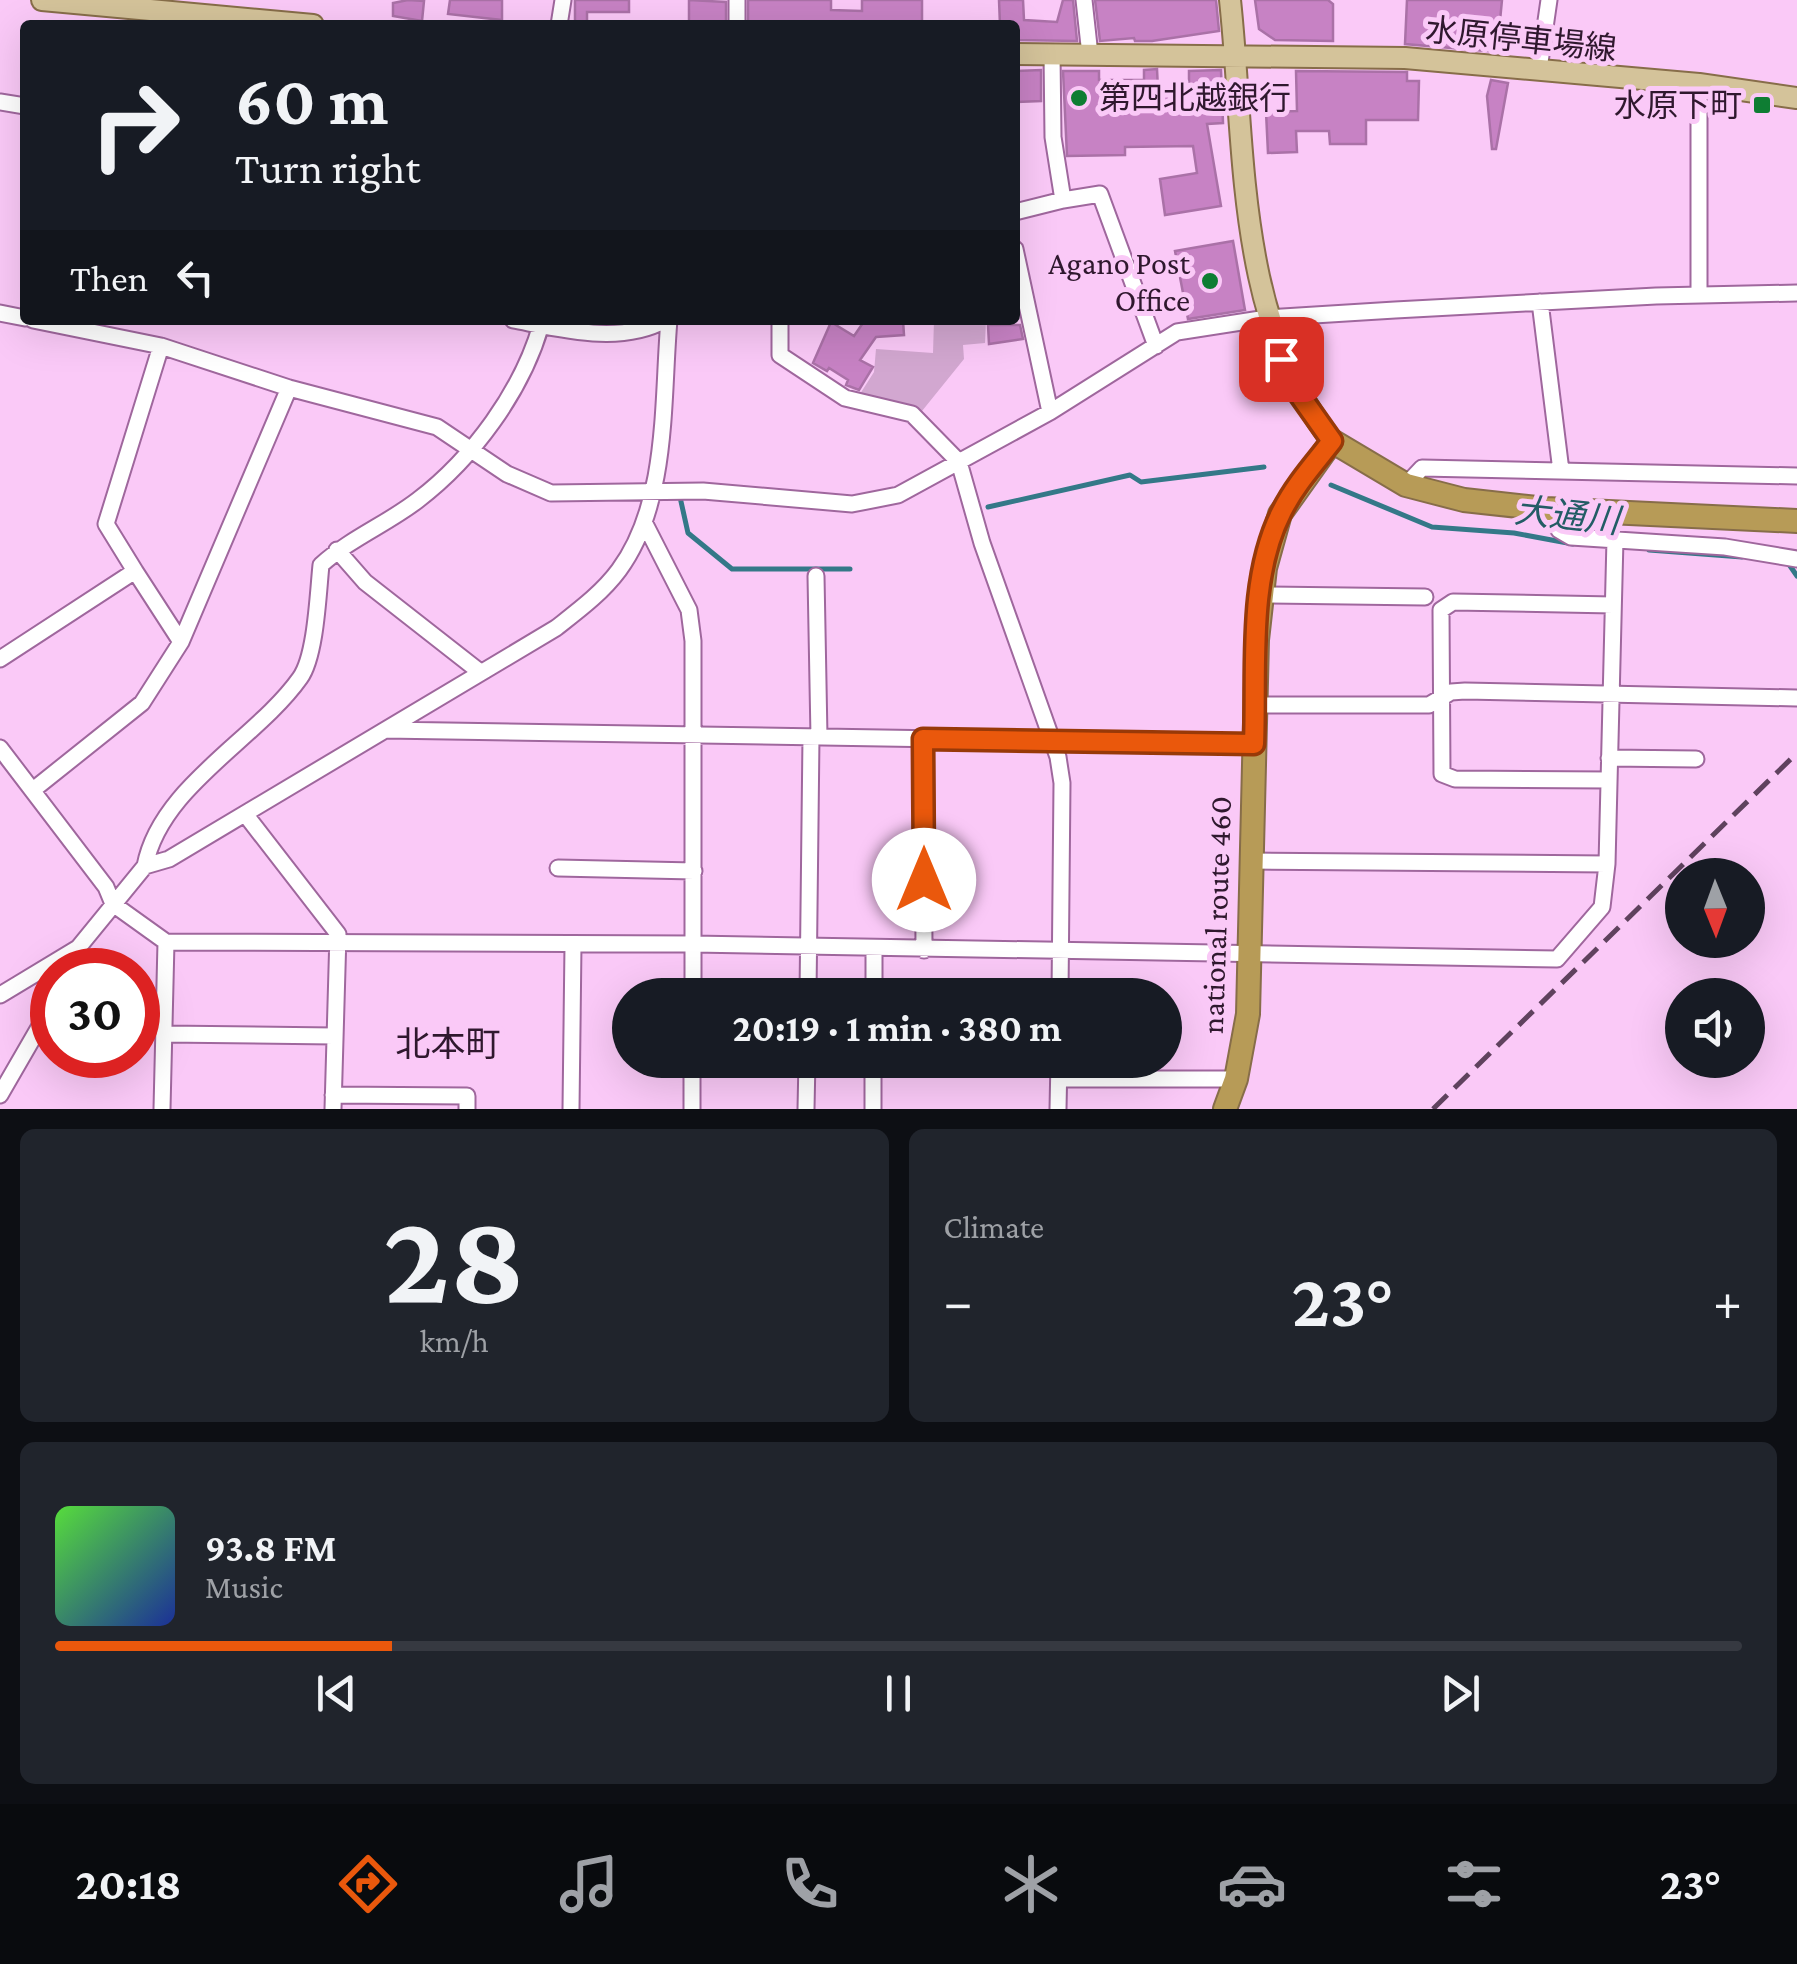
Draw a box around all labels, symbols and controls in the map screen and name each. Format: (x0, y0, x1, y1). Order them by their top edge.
street label: 水原停車場線 (1424, 11, 1618, 67)
icon: right (70, 60, 200, 190)
text: 60 m (235, 61, 388, 139)
place label: 第四北越銀行 (1099, 80, 1291, 116)
marker: 第四北越銀行 (1068, 87, 1090, 109)
place label: 水原下町 (1614, 87, 1742, 123)
marker: 水原下町 (1751, 94, 1773, 116)
text: Turn right (235, 143, 420, 193)
place label: Agano Post Office (1048, 245, 1190, 318)
icon: left (168, 250, 223, 305)
text: Then (70, 257, 148, 299)
marker: Agano Post Office (1199, 270, 1221, 292)
pin (1239, 317, 1324, 402)
icon: arrive (1254, 332, 1309, 387)
water label: 大通川 (1513, 491, 1625, 541)
street label: national route 460 (1194, 795, 1238, 1035)
position arrow (872, 828, 976, 932)
north arrow (1665, 858, 1765, 958)
map controls (1665, 858, 1765, 1078)
speed limit sign: 30 (30, 948, 160, 1078)
button: sound (1665, 978, 1765, 1078)
text: 20:19 · 1 min · 380 m (732, 1007, 1062, 1049)
district label: 北本町 (395, 1025, 501, 1064)
text: 28 (383, 1185, 525, 1330)
text: Climate (944, 1209, 1044, 1245)
text: 23° (1291, 1259, 1394, 1342)
text: − (944, 1271, 973, 1332)
text: + (1713, 1271, 1742, 1332)
text: km/h (420, 1323, 489, 1359)
text: 93.8 FM (205, 1527, 337, 1569)
text: Music (205, 1569, 283, 1605)
icon: previous (309, 1666, 364, 1721)
icon: pause (871, 1666, 926, 1721)
icon: next (1433, 1666, 1488, 1721)
icon: directions (333, 1849, 403, 1919)
icon: music (554, 1849, 624, 1919)
icon: phone (775, 1849, 845, 1919)
icon: climate (996, 1849, 1066, 1919)
icon: car (1217, 1849, 1287, 1919)
icon: filters (1439, 1849, 1509, 1919)
text: 20:18 (76, 1859, 181, 1909)
text: 23° (1660, 1859, 1721, 1909)

